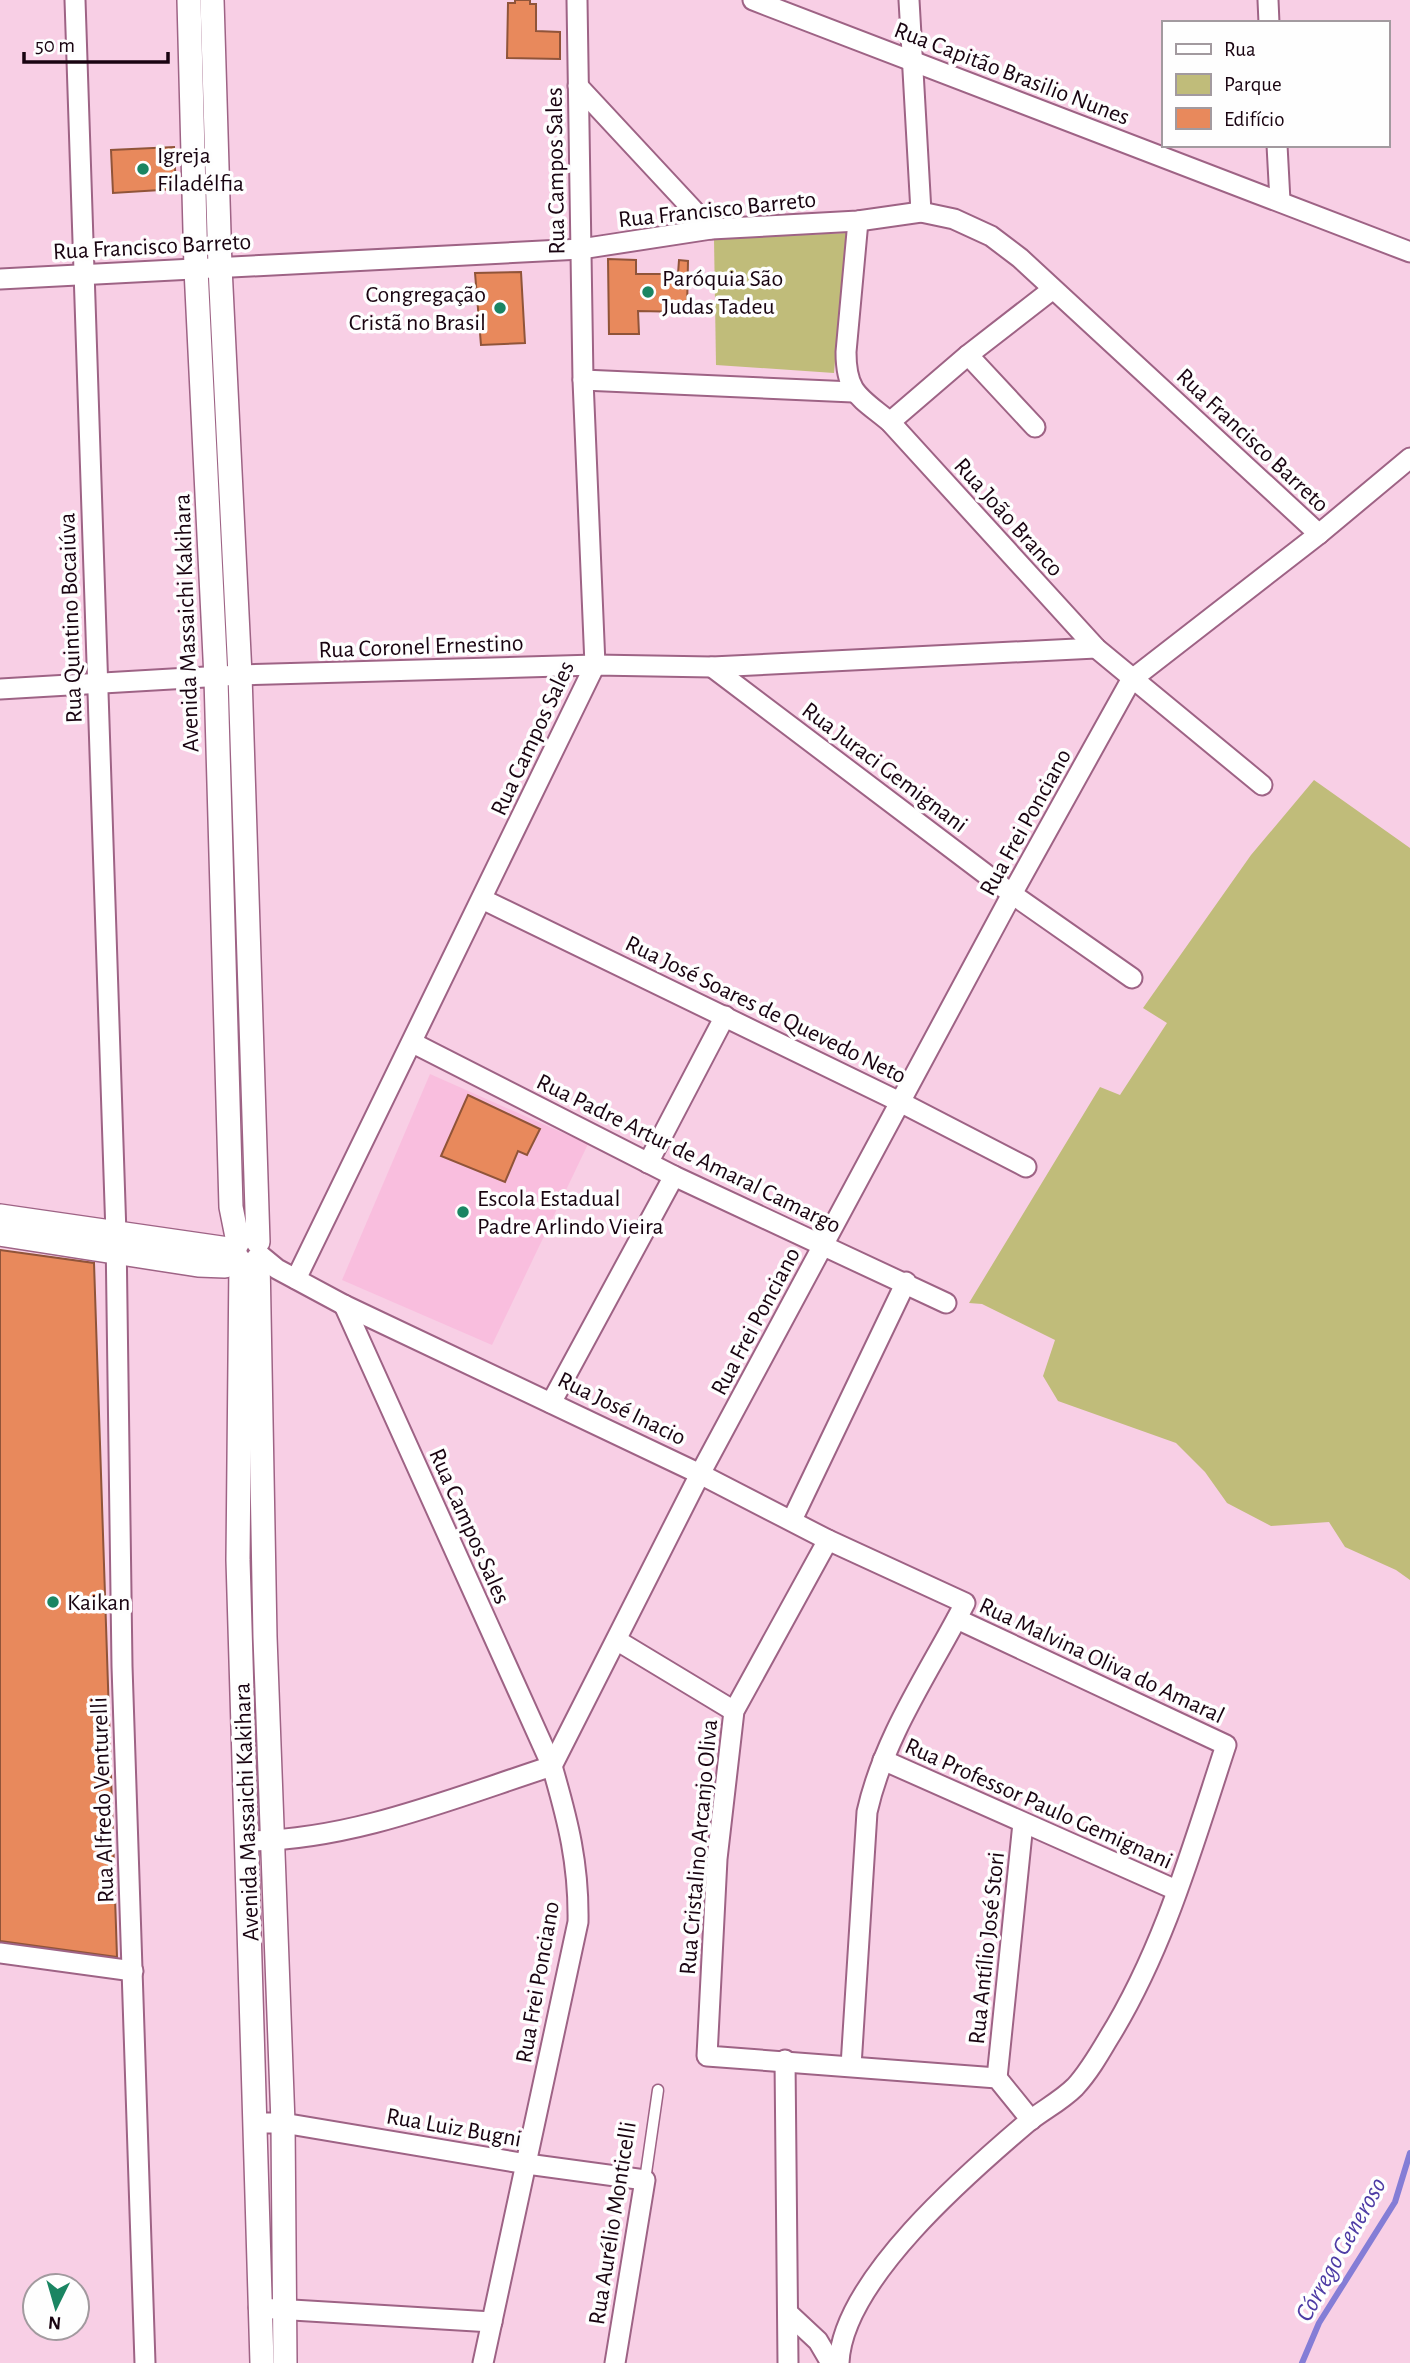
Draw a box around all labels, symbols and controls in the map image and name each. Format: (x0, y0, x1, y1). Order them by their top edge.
street label: Rua Capitão Brasilio Nunes (891, 18, 1133, 130)
scale bar (24, 21, 168, 65)
legend (1162, 21, 1389, 147)
text: 50 m (35, 35, 75, 56)
text: Rua (1224, 39, 1256, 60)
text: Parque (1224, 74, 1282, 95)
street label: Rua Campos Sales (543, 87, 569, 255)
text: Edifício (1224, 109, 1284, 130)
place label: Igreja Filadélfia (157, 144, 244, 196)
marker: Igreja Filadélfia (135, 161, 151, 177)
street label: Rua Francisco Barreto (617, 188, 817, 232)
street label: Rua Francisco Barreto (52, 230, 252, 264)
place label: Paróquia São Judas Tadeu (662, 267, 783, 319)
place label: Congregação Cristã no Brasil (349, 283, 486, 335)
marker: Paróquia São Judas Tadeu (640, 284, 656, 300)
marker: Congregação Cristã no Brasil (492, 300, 508, 316)
street label: Rua Francisco Barreto (1171, 364, 1333, 517)
street label: Rua João Branco (949, 454, 1067, 581)
street label: Avenida Massaichi Kakihara (170, 493, 204, 753)
street label: Rua Quintino Bocaiúva (55, 512, 87, 724)
street label: Rua Coronel Ernestino (318, 631, 524, 663)
street label: Rua Campos Sales (487, 658, 579, 819)
street label: Rua Juraci Gemignani (797, 698, 971, 838)
street label: Rua Frei Ponciano (976, 745, 1076, 900)
street label: Rua José Soares de Quevedo Neto (621, 931, 910, 1088)
street label: Rua Padre Artur de Amaral Camargo (533, 1070, 844, 1238)
place label: Escola Estadual Padre Arlindo Vieira (477, 1187, 664, 1239)
marker: Escola Estadual Padre Arlindo Vieira (455, 1204, 471, 1220)
street label: Rua Frei Ponciano (707, 1244, 805, 1399)
street label: Rua José Inacio (554, 1368, 689, 1450)
street label: Rua Campos Sales (424, 1445, 514, 1608)
place label: Kaikan (67, 1591, 130, 1615)
marker: Kaikan (45, 1594, 61, 1610)
street label: Rua Malvina Oliva do Amaral (975, 1594, 1228, 1728)
street label: Avenida Massaichi Kakihara (230, 1682, 264, 1942)
street label: Rua Alfredo Venturelli (87, 1696, 119, 1903)
street label: Rua Cristalino Arcanjo Oliva (676, 1718, 722, 1976)
street label: Rua Professor Paulo Gemignani (901, 1734, 1176, 1874)
street label: Rua Antílio José Stori (965, 1851, 1009, 2046)
street label: Rua Frei Ponciano (512, 1899, 564, 2065)
street label: Rua Luiz Bugni (384, 2104, 523, 2152)
street label: Rua Aurélio Monticelli (585, 2120, 641, 2327)
water label: Córrego Generoso (1291, 2173, 1391, 2326)
north arrow (21, 2272, 91, 2342)
text: N (47, 2312, 62, 2332)

